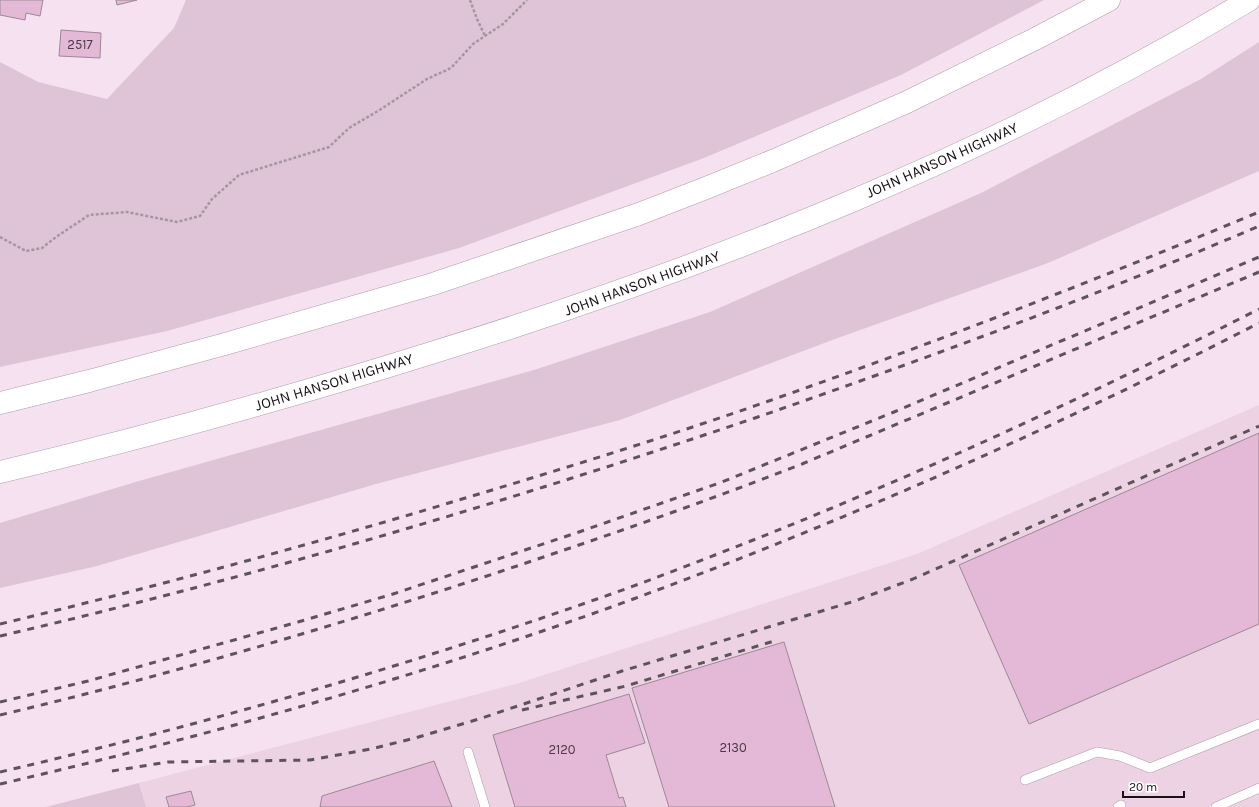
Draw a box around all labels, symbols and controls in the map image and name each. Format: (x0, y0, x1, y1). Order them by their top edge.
house number: 2517 (67, 37, 93, 52)
street label: JOHN HANSON HIGHWAY (863, 118, 1021, 202)
street label: JOHN HANSON HIGHWAY (562, 246, 723, 320)
street label: JOHN HANSON HIGHWAY (253, 349, 416, 415)
house number: 2130 (719, 740, 747, 755)
house number: 2120 (548, 742, 576, 757)
scale bar (1123, 773, 1184, 799)
text: 20 m (1129, 780, 1157, 794)

